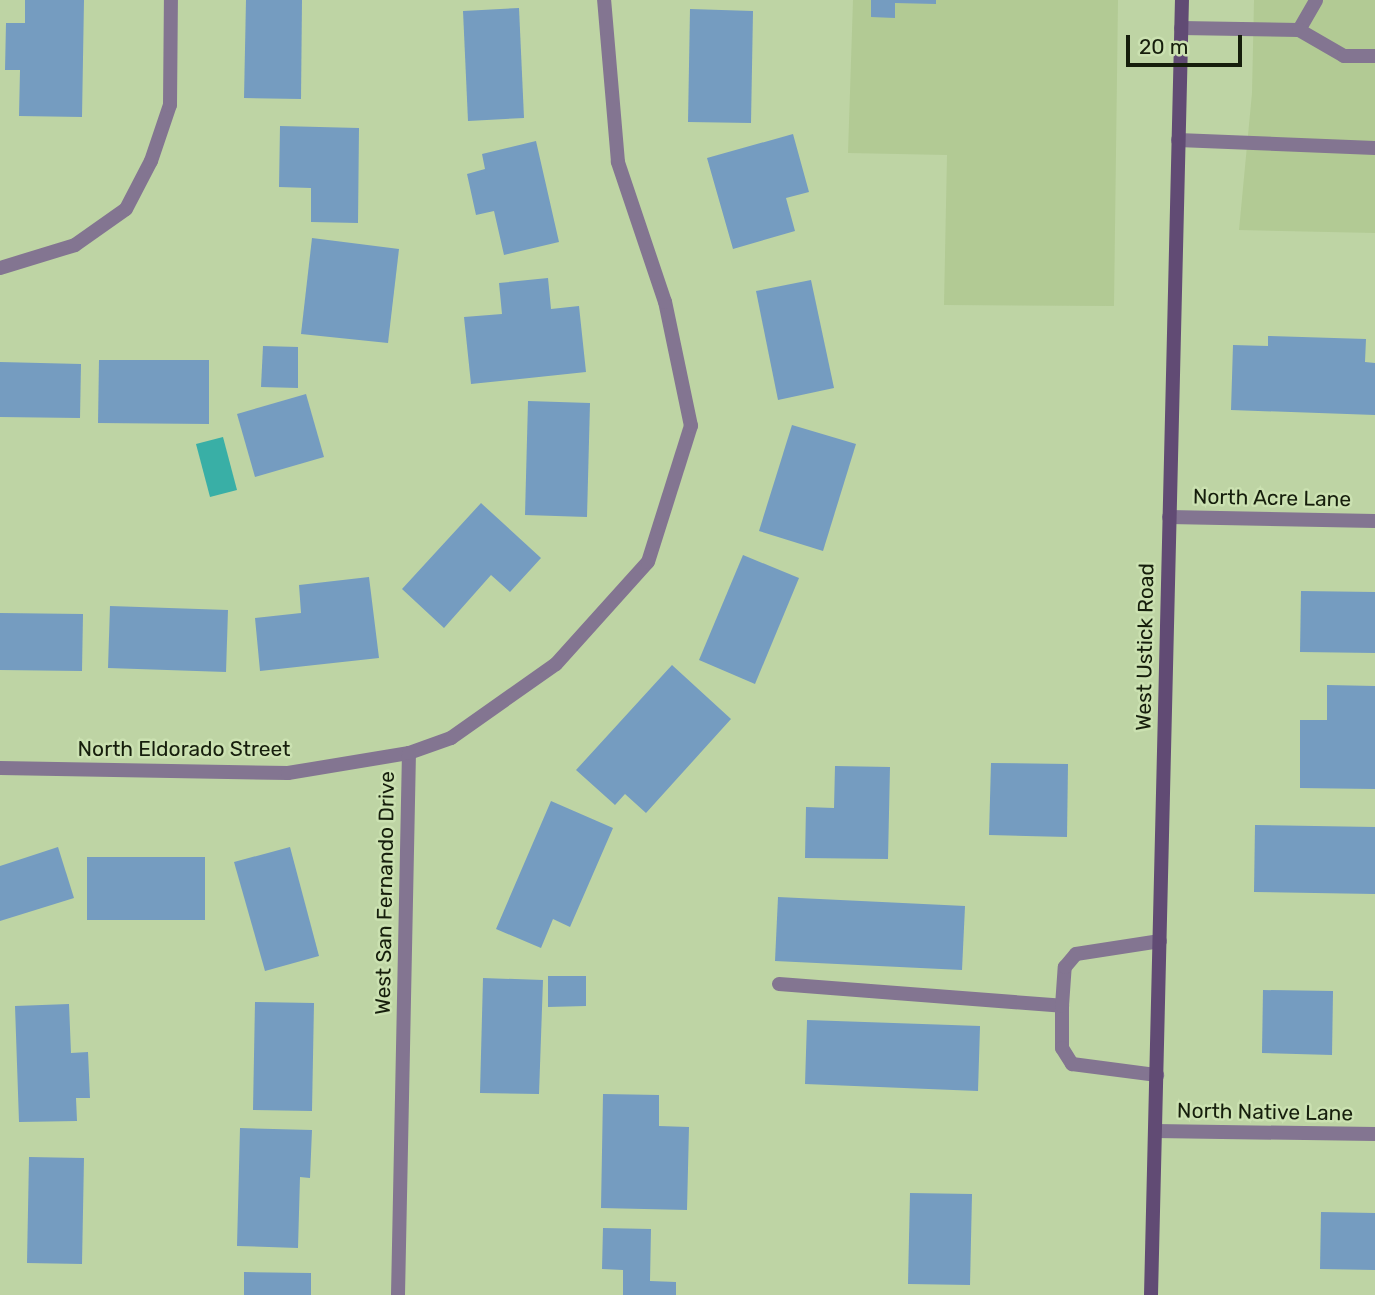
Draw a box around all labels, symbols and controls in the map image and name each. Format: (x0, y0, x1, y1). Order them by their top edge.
scale bar (1130, 21, 1246, 65)
text: 20 m (1139, 34, 1188, 59)
street label: North Acre Lane (1192, 484, 1352, 512)
street label: West Ustick Road (1131, 563, 1159, 731)
street label: North Eldorado Street (78, 736, 290, 762)
street label: West San Fernando Drive (370, 771, 400, 1015)
street label: North Native Lane (1177, 1098, 1353, 1126)

